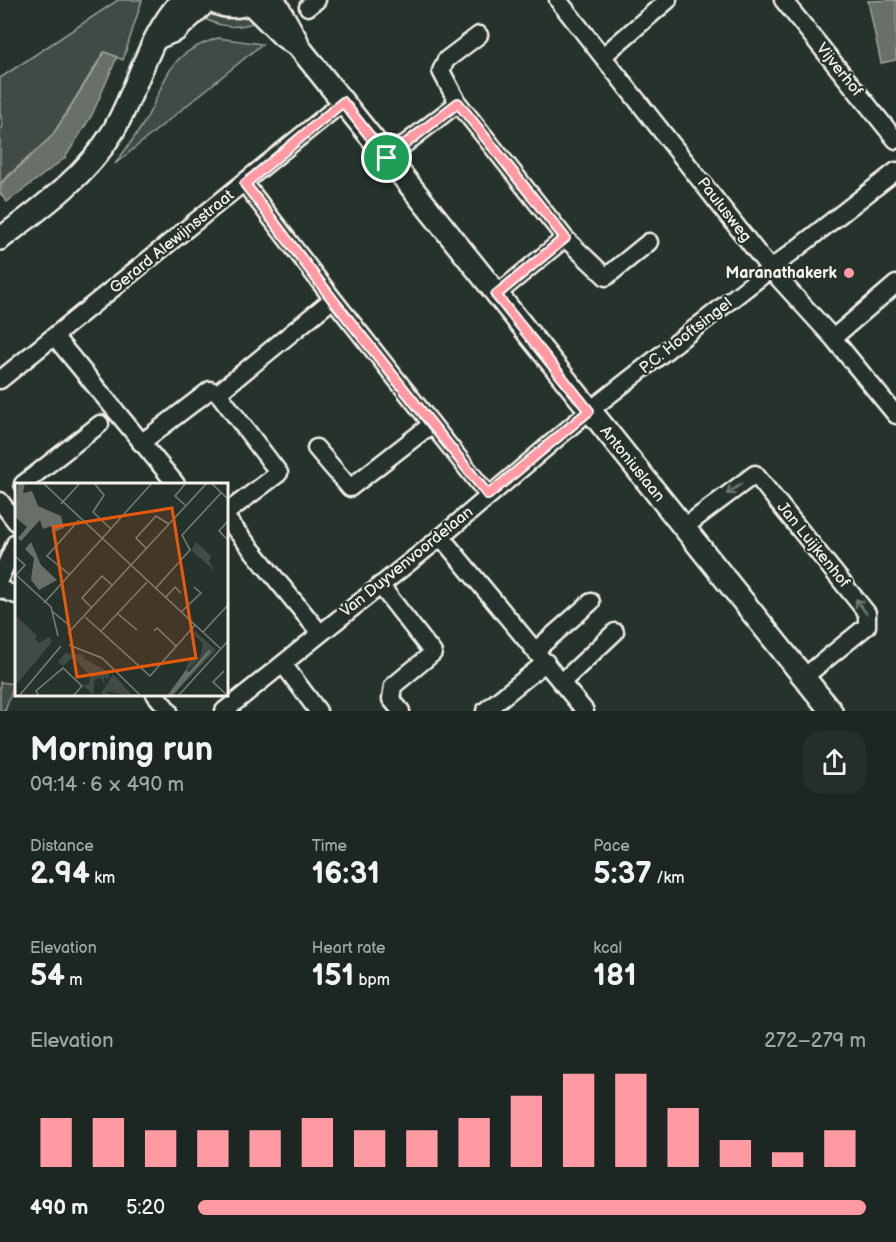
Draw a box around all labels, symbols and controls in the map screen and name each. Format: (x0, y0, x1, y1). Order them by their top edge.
street label: Vijverhof (812, 40, 866, 101)
pin (361, 132, 412, 183)
icon: arrive (370, 141, 403, 174)
street label: Paulusweg (693, 174, 755, 246)
street label: Gerard Alewijnsstraat (106, 186, 238, 298)
place label: Maranathakerk (725, 264, 838, 283)
marker: Maranathakerk (842, 266, 856, 280)
street label: P.C. Hooftsingel (636, 294, 736, 378)
street label: Antoniuslaan (596, 422, 668, 506)
inset map (15, 483, 228, 696)
one-way arrow (727, 483, 743, 495)
street label: Jan Luijkenhof (773, 498, 853, 592)
street label: Van Duyvenvoordelaan (337, 503, 477, 621)
one-way arrow (855, 599, 867, 615)
text: Morning run (30, 730, 213, 770)
button: share (803, 731, 866, 794)
text: 09:14 · 6 × 490 m (30, 773, 184, 797)
text: Distance (30, 837, 94, 856)
text: Time (312, 837, 347, 856)
text: Pace (593, 837, 630, 856)
text: 2.94 (30, 856, 90, 892)
text: 16:31 (312, 856, 380, 892)
text: 5:37 (593, 856, 652, 892)
text: km (90, 869, 115, 888)
text: /km (652, 869, 685, 888)
text: Elevation (30, 939, 97, 958)
text: Heart rate (312, 939, 386, 958)
text: kcal (593, 939, 622, 958)
text: 54 (30, 958, 65, 994)
text: 151 (312, 958, 354, 994)
text: 181 (593, 958, 637, 994)
text: m (65, 971, 83, 990)
text: bpm (354, 971, 390, 990)
text: Elevation (30, 1029, 113, 1053)
text: 272–279 m (764, 1029, 866, 1053)
text: 490 m (30, 1196, 88, 1220)
text: 5:20 (126, 1196, 165, 1220)

